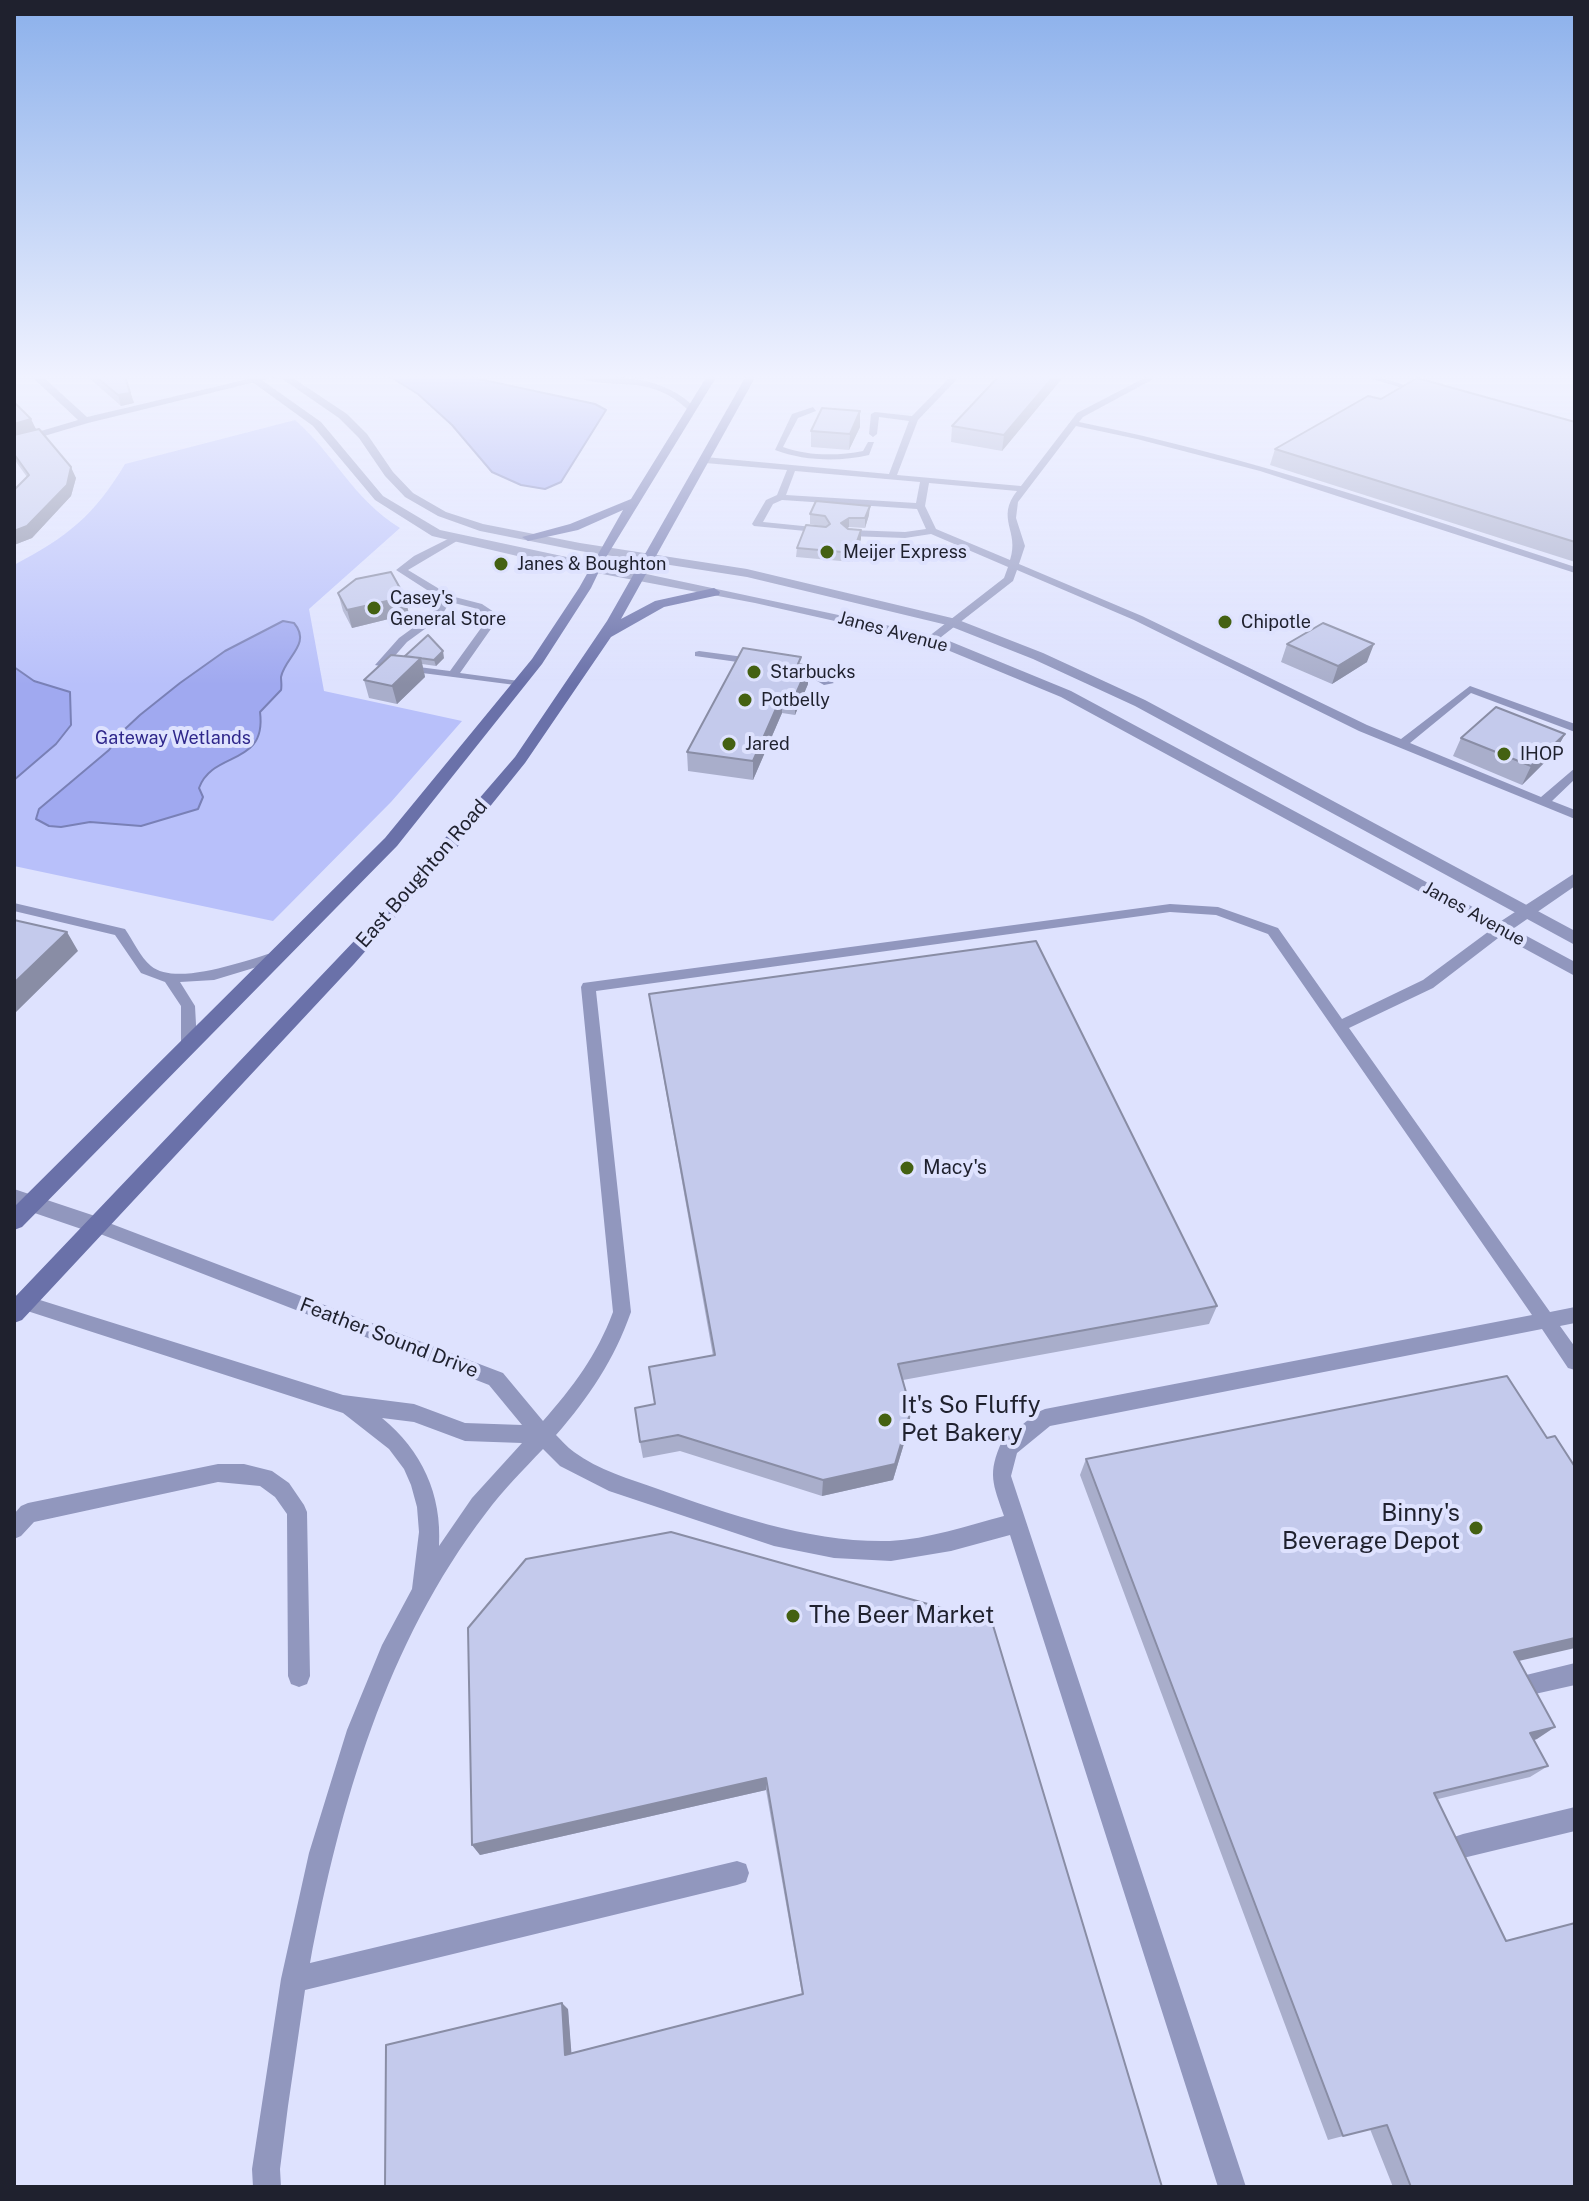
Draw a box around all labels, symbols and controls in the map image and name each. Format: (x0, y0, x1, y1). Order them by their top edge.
place label: Meijer Express (843, 541, 967, 563)
marker: Meijer Express (818, 543, 836, 561)
place label: Janes & Boughton (517, 553, 666, 575)
marker: Janes & Boughton (492, 555, 510, 573)
place label: Casey's General Store (390, 587, 506, 630)
marker: Casey's General Store (365, 599, 383, 617)
street label: Janes Avenue (836, 607, 950, 657)
place label: Chipotle (1241, 611, 1311, 633)
marker: Chipotle (1216, 613, 1234, 631)
place label: Starbucks (770, 661, 855, 683)
marker: Starbucks (745, 663, 763, 681)
place label: Potbelly (761, 689, 830, 711)
marker: Potbelly (736, 691, 754, 709)
park label: Gateway Wetlands (95, 727, 251, 749)
place label: Jared (745, 733, 790, 755)
marker: Jared (720, 735, 738, 753)
place label: IHOP (1520, 743, 1564, 765)
marker: IHOP (1495, 745, 1513, 763)
street label: East Boughton Road (351, 795, 493, 953)
street label: Janes Avenue (1419, 877, 1529, 951)
place label: Macy's (923, 1156, 987, 1180)
marker: Macy's (898, 1159, 916, 1177)
street label: Feather Sound Drive (296, 1293, 482, 1383)
place label: It's So Fluffy Pet Bakery (901, 1392, 1041, 1448)
marker: It's So Fluffy Pet Bakery (876, 1411, 894, 1429)
place label: Binny's Beverage Depot (1282, 1500, 1460, 1556)
marker: Binny's Beverage Depot (1467, 1519, 1485, 1537)
place label: The Beer Market (809, 1602, 994, 1630)
marker: The Beer Market (784, 1607, 802, 1625)

